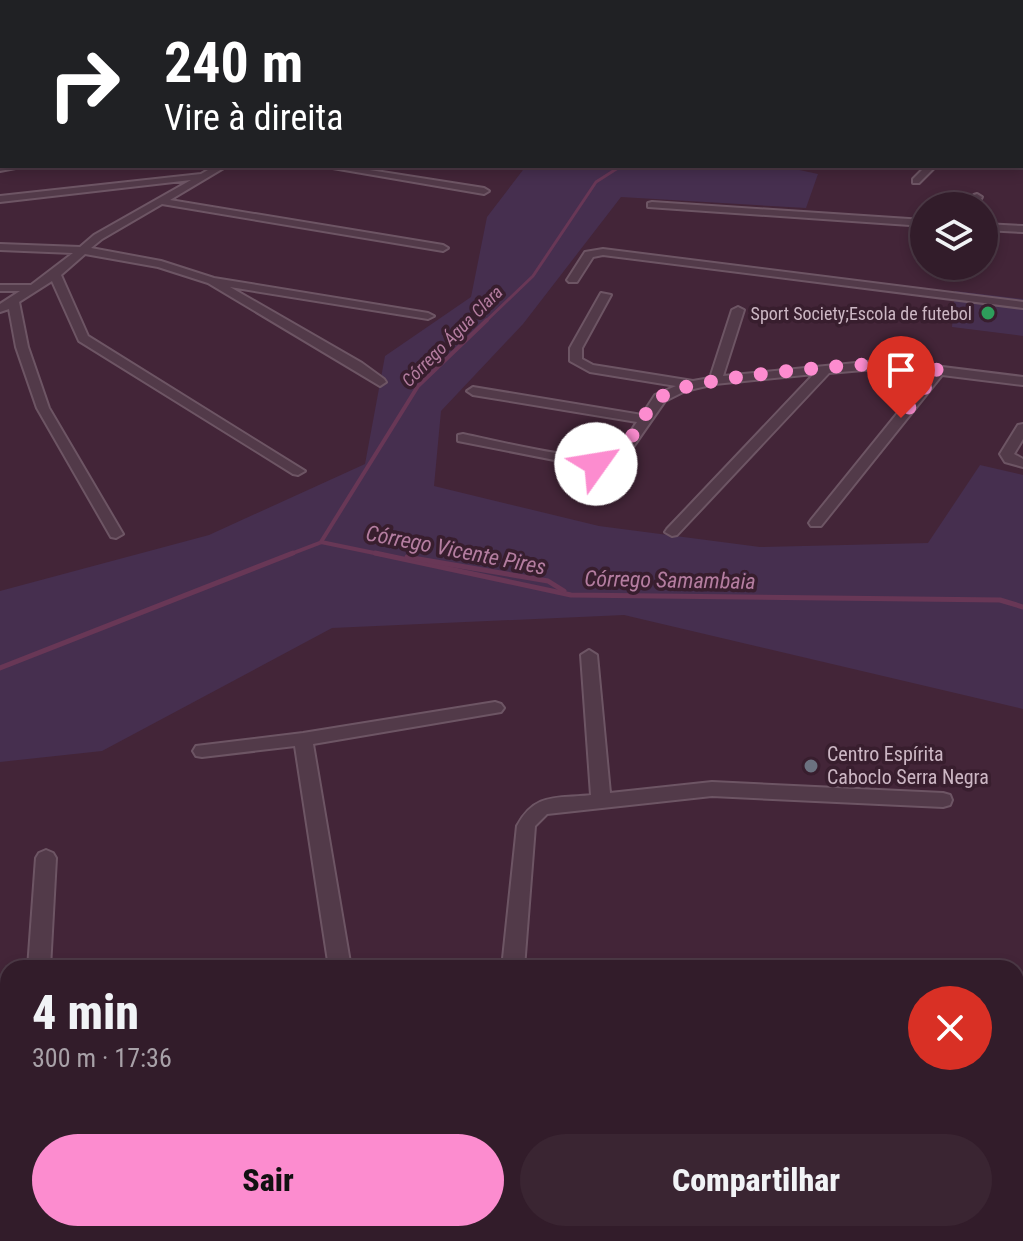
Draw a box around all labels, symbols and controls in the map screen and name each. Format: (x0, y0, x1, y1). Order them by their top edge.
text: 240 m (164, 30, 303, 96)
icon: right (32, 32, 136, 136)
text: Vire à direita (164, 97, 344, 139)
map controls (910, 192, 998, 280)
button: layers (910, 192, 998, 280)
water label: Córrego Água Clara (397, 281, 507, 391)
place label: Sport Society;Escola de futebol (751, 303, 972, 324)
marker: Sport Society;Escola de futebol (979, 304, 997, 322)
pin (867, 336, 935, 418)
icon: arrive (879, 348, 923, 392)
position arrow (554, 422, 638, 506)
water label: Córrego Vicente Pires (364, 520, 548, 580)
water label: Córrego Samambaia (584, 566, 756, 594)
place label: Centro Espírita Caboclo Serra Negra (827, 742, 989, 789)
marker: Centro Espírita Caboclo Serra Negra (802, 757, 820, 775)
text: 4 min (32, 984, 139, 1041)
button: close (908, 986, 992, 1070)
text: 300 m · 17:36 (32, 1043, 172, 1073)
button: Sair (32, 1134, 504, 1226)
button: Compartilhar (520, 1134, 992, 1226)

